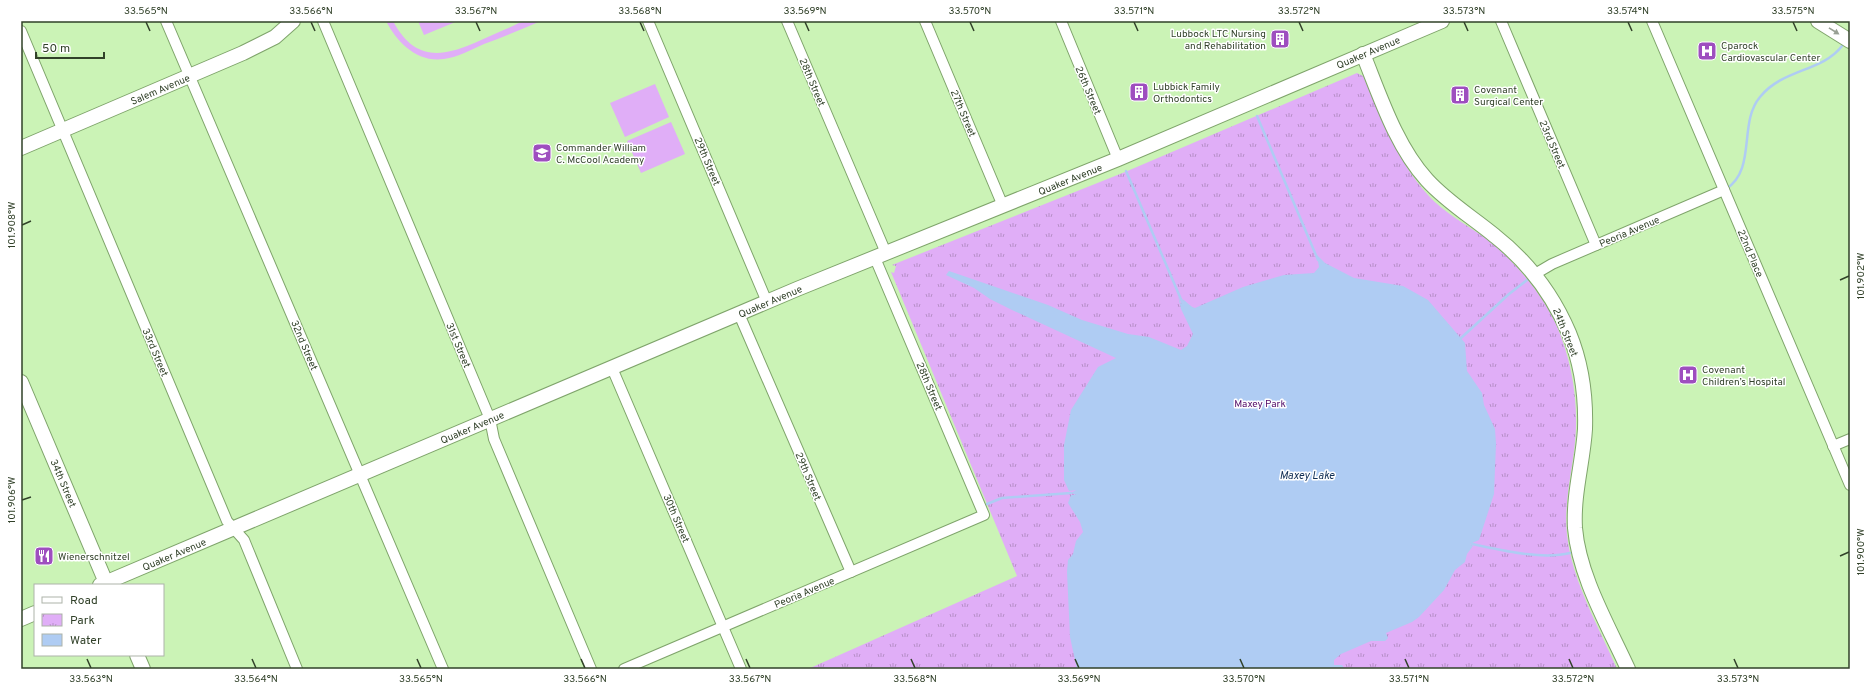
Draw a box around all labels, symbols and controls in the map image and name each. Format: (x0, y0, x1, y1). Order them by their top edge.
text: 33.565°N (124, 5, 168, 18)
text: 33.566°N (289, 5, 333, 18)
text: 33.567°N (455, 5, 497, 18)
text: 33.568°N (618, 5, 662, 18)
text: 33.569°N (783, 5, 827, 18)
text: 33.570°N (949, 5, 991, 18)
text: 33.571°N (1114, 5, 1154, 18)
text: 33.572°N (1278, 5, 1320, 18)
text: 33.573°N (1443, 5, 1485, 18)
text: 33.574°N (1607, 5, 1649, 18)
text: 33.575°N (1772, 5, 1814, 18)
one-way arrow (1829, 27, 1839, 35)
place label: Lubbock LTC Nursing and Rehabilitation (1171, 28, 1266, 53)
building icon: Lubbock LTC Nursing and Rehabilitation (1269, 28, 1291, 50)
scale bar (36, 34, 104, 60)
street label: Quaker Avenue (1335, 34, 1402, 73)
hospital icon: Cparock Cardiovascular Center (1696, 40, 1718, 62)
place label: Cparock Cardiovascular Center (1721, 40, 1820, 65)
text: 50 m (42, 41, 70, 57)
street label: 28th Street (796, 57, 828, 109)
street label: 26th Street (1072, 64, 1104, 117)
street label: Salem Avenue (129, 72, 192, 109)
building icon: Lubbick Family Orthodontics (1128, 81, 1150, 103)
place label: Lubbick Family Orthodontics (1153, 81, 1220, 106)
building icon: Covenant Surgical Center (1449, 84, 1471, 106)
place label: Covenant Surgical Center (1474, 84, 1543, 109)
street label: 27th Street (947, 88, 978, 139)
street label: 23rd Street (1536, 118, 1568, 171)
street label: 29th Street (691, 135, 723, 188)
school or university icon: Commander William C. McCool Academy (531, 142, 553, 164)
place label: Commander William C. McCool Academy (556, 142, 646, 167)
street label: Quaker Avenue (1037, 162, 1105, 199)
text: 101.908°W (6, 202, 19, 248)
street label: Peoria Avenue (1597, 214, 1662, 251)
street label: 22nd Place (1734, 228, 1766, 279)
text: 101.902°W (1855, 253, 1868, 300)
street label: Quaker Avenue (737, 283, 804, 322)
street label: 24th Street (1549, 306, 1580, 359)
street label: 32nd Street (287, 319, 320, 373)
street label: 31st Street (442, 321, 473, 370)
street label: 33rd Street (139, 326, 171, 379)
street label: 28th Street (913, 361, 945, 413)
hospital icon: Covenant Children’s Hospital (1677, 364, 1699, 386)
place label: Covenant Children’s Hospital (1702, 364, 1785, 389)
park label: Maxey Park (1234, 398, 1286, 411)
street label: Quaker Avenue (439, 409, 506, 448)
street label: 29th Street (792, 450, 824, 503)
street label: 34th Street (47, 457, 79, 510)
water label: Maxey Lake (1279, 469, 1335, 483)
text: 101.906°W (6, 477, 19, 523)
street label: 30th Street (660, 492, 692, 545)
text: 101.900°W (1855, 528, 1868, 576)
street label: Quaker Avenue (141, 536, 208, 575)
restaurant icon: Wienerschnitzel (33, 545, 55, 567)
place label: Wienerschnitzel (58, 551, 130, 564)
street label: Peoria Avenue (772, 575, 837, 612)
legend (34, 584, 164, 656)
text: Road (70, 593, 98, 609)
text: Park (70, 613, 95, 629)
text: Water (70, 633, 102, 649)
text: 33.563°N (69, 673, 113, 686)
text: 33.564°N (234, 673, 278, 686)
text: 33.565°N (399, 673, 443, 686)
text: 33.566°N (563, 673, 607, 686)
text: 33.567°N (729, 673, 771, 686)
text: 33.568°N (893, 673, 937, 686)
text: 33.569°N (1057, 673, 1101, 686)
text: 33.570°N (1223, 673, 1265, 686)
text: 33.571°N (1389, 673, 1429, 686)
text: 33.572°N (1552, 673, 1594, 686)
text: 33.573°N (1717, 673, 1759, 686)

